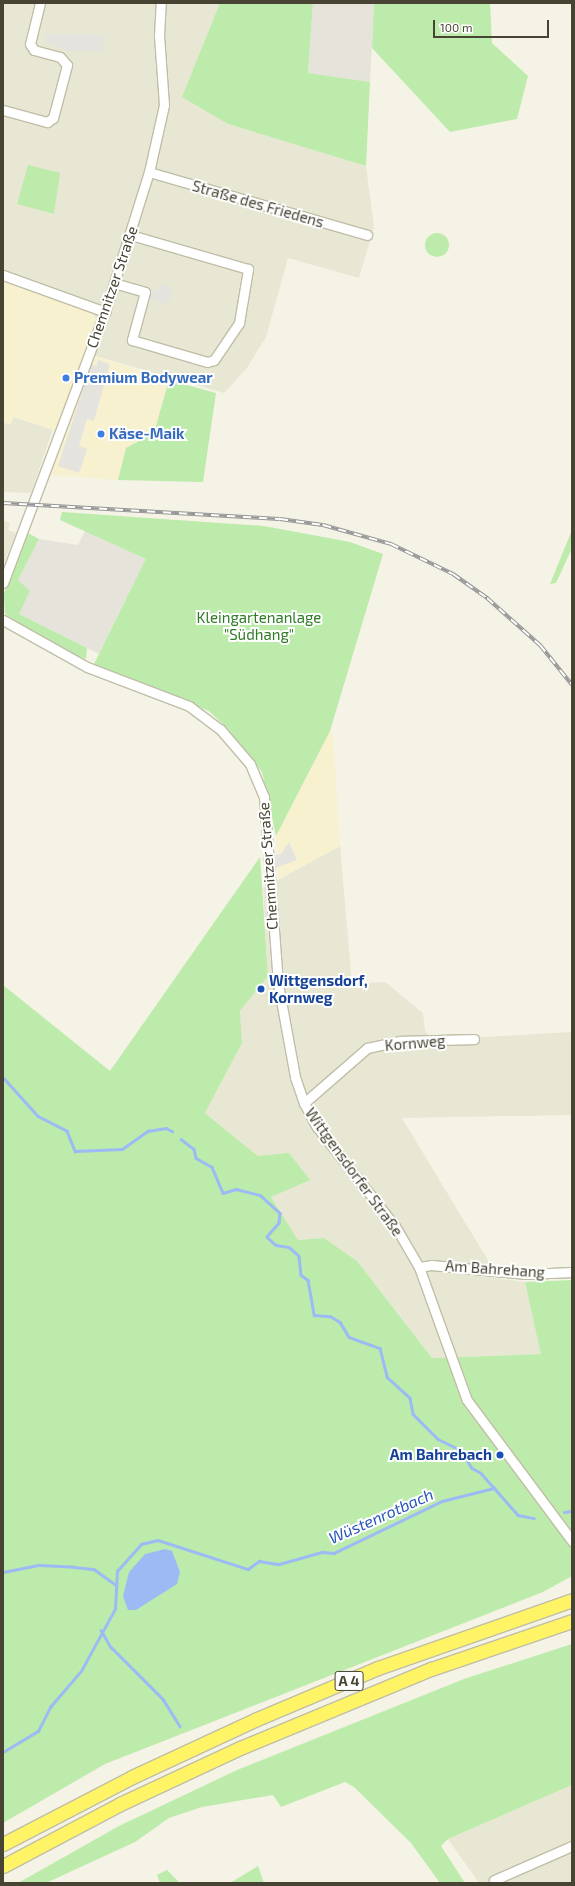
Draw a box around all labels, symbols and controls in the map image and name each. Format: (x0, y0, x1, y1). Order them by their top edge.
scale bar (435, 12, 551, 38)
text: 100 m (440, 20, 472, 34)
street label: Straße des Friedens (190, 177, 326, 231)
street label: Chemnitzer Straße (83, 223, 141, 351)
place label: Premium Bodywear (74, 369, 213, 387)
marker: Premium Bodywear (61, 373, 71, 383)
place label: Käse-Maik (109, 425, 184, 443)
marker: Käse-Maik (96, 429, 106, 439)
park label: Kleingartenanlage "Südhang" (197, 608, 321, 643)
street label: Chemnitzer Straße (255, 801, 281, 931)
place label: Wittgensdorf, Kornweg (269, 971, 368, 1006)
marker: Wittgensdorf, Kornweg (256, 984, 266, 994)
street label: Kornweg (384, 1031, 446, 1055)
street label: Wittgensdorfer Straße (301, 1104, 407, 1240)
street label: Am Bahrehang (445, 1257, 545, 1281)
place label: Am Bahrebach (390, 1446, 492, 1464)
marker: Am Bahrebach (495, 1450, 505, 1460)
water label: Wüstenrotbach (326, 1484, 436, 1548)
road number: A 4 (334, 1669, 364, 1693)

